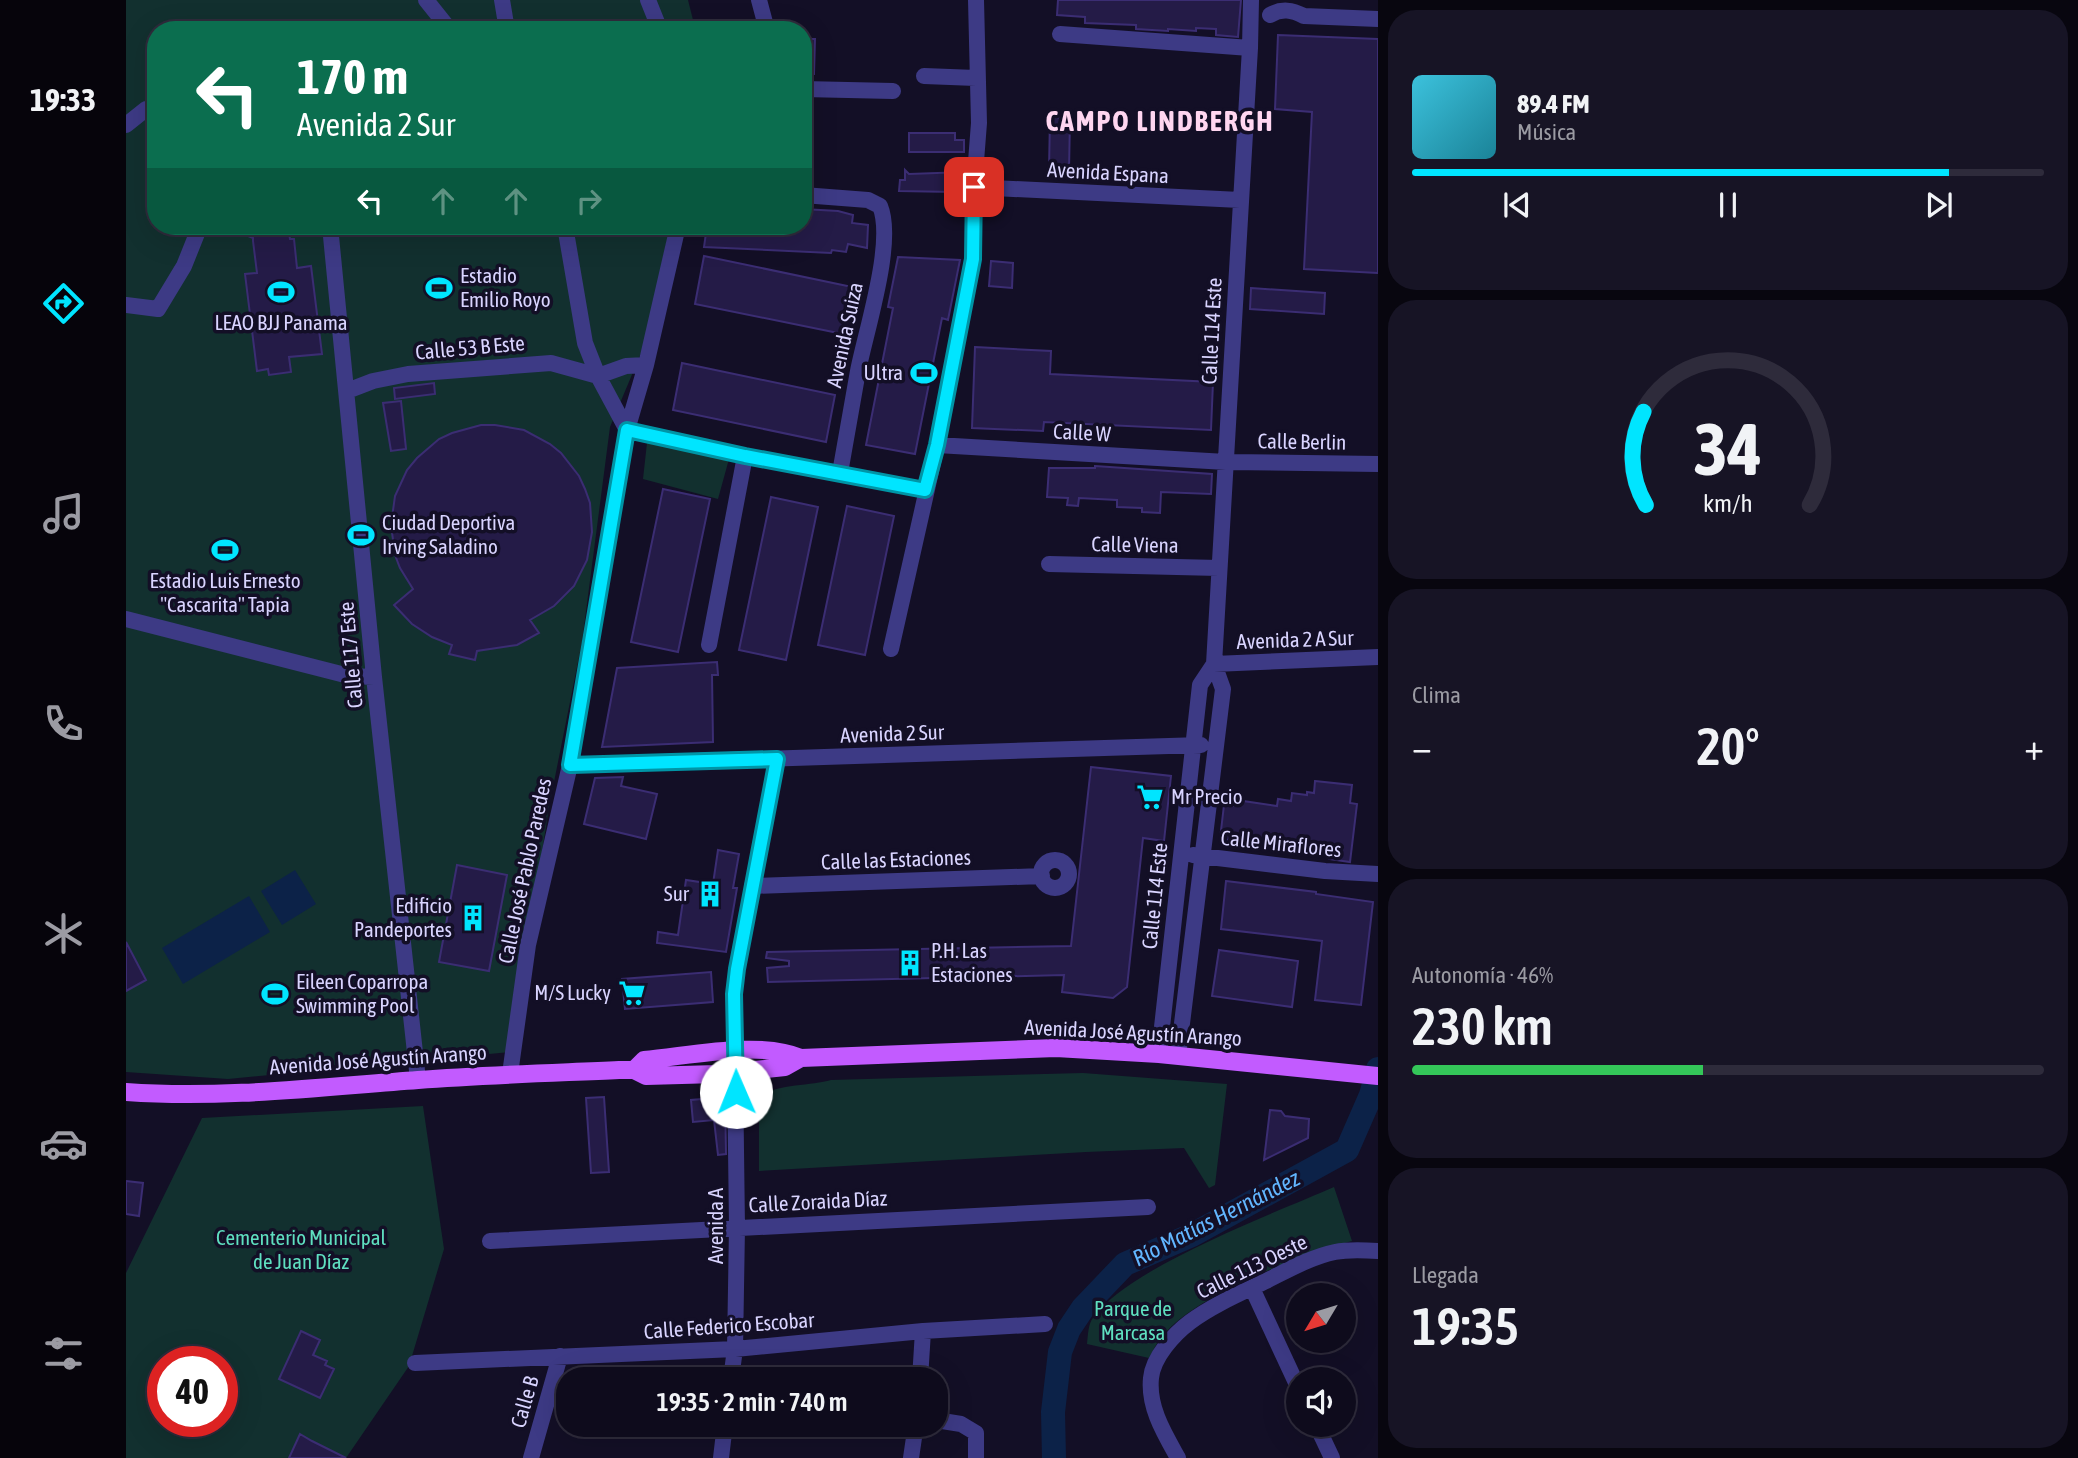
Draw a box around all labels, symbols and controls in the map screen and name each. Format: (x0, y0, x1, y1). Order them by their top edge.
text: 170 m (297, 48, 408, 104)
icon: left (182, 49, 273, 140)
text: 19:33 (30, 81, 96, 118)
text: 89.4 FM (1517, 89, 1590, 119)
district label: CAMPO LINDBERGH (1045, 105, 1275, 137)
text: Avenida 2 Sur (297, 106, 455, 143)
text: Música (1517, 119, 1576, 145)
pin (944, 157, 1004, 217)
street label: Avenida Espana (1047, 157, 1170, 187)
icon: arrive (955, 168, 993, 206)
icon: left (351, 182, 389, 220)
icon: ahead (424, 182, 462, 220)
icon: ahead (497, 182, 535, 220)
icon: right (570, 182, 608, 220)
icon: previous (1498, 186, 1536, 224)
icon: pause (1709, 186, 1747, 224)
icon: next (1920, 186, 1958, 224)
place label: Estadio Emilio Royo (460, 263, 551, 311)
sports icon: Estadio Emilio Royo (424, 273, 454, 303)
sports icon: LEAO BJJ Panama (266, 277, 296, 307)
street label: Calle 114 Este (1196, 277, 1226, 385)
icon: directions (39, 279, 88, 328)
street label: Avenida Suiza (821, 280, 867, 390)
place label: LEAO BJJ Panama (214, 310, 348, 334)
street label: Calle 53 B Este (414, 330, 526, 364)
sports icon: Ultra (909, 358, 939, 388)
place label: Ultra (863, 360, 903, 384)
text: 34 (1694, 408, 1762, 491)
street label: Calle W (1053, 419, 1112, 446)
street label: Calle Berlin (1257, 428, 1347, 454)
icon: music (39, 489, 88, 538)
text: km/h (1703, 489, 1753, 517)
place label: Ciudad Deportiva Irving Saladino (382, 510, 515, 558)
sports icon: Ciudad Deportiva Irving Saladino (346, 520, 376, 550)
street label: Calle Viena (1091, 531, 1179, 557)
sports icon: Estadio Luis Ernesto "Cascarita" Tapia (210, 535, 240, 565)
place label: Estadio Luis Ernesto "Cascarita" Tapia (149, 568, 301, 616)
street label: Calle 117 Este (333, 601, 367, 709)
street label: Avenida 2 A Sur (1236, 625, 1355, 653)
text: Clima (1412, 682, 1461, 708)
icon: phone (39, 699, 88, 748)
text: 20° (1696, 716, 1760, 776)
street label: Avenida 2 Sur (840, 719, 945, 747)
text: − (1412, 725, 1432, 768)
text: + (2024, 725, 2044, 768)
street label: Calle José Pablo Paredes (493, 776, 555, 966)
supermarket icon: Mr Precio (1135, 782, 1165, 812)
place label: Mr Precio (1171, 784, 1243, 808)
street label: Calle Miraflores (1220, 825, 1343, 861)
street label: Calle 114 Este (1136, 842, 1172, 950)
street label: Calle las Estaciones (821, 844, 971, 874)
building icon: Sur (695, 879, 725, 909)
place label: Sur (664, 881, 690, 905)
place label: Edificio Pandeportes (354, 893, 452, 941)
building icon: Edificio Pandeportes (458, 903, 488, 933)
icon: climate (39, 909, 88, 958)
place label: P.H. Las Estaciones (931, 938, 1013, 986)
building icon: P.H. Las Estaciones (895, 948, 925, 978)
text: Autonomía · 46% (1412, 962, 1553, 988)
place label: Eileen Coparropa Swimming Pool (296, 969, 428, 1017)
supermarket icon: M/S Lucky (617, 978, 647, 1008)
sports icon: Eileen Coparropa Swimming Pool (260, 979, 290, 1009)
place label: M/S Lucky (534, 980, 611, 1004)
text: 230 km (1412, 996, 1553, 1056)
street label: Avenida José Agustín Arango (1024, 1014, 1242, 1050)
street label: Avenida José Agustín Arango (269, 1039, 487, 1079)
position arrow (699, 1055, 773, 1129)
icon: car (39, 1119, 88, 1168)
water label: Río Matías Hernández (1128, 1164, 1304, 1271)
street label: Calle Zoraida Díaz (748, 1185, 888, 1217)
street label: Avenida A (703, 1187, 727, 1264)
park label: Cementerio Municipal de Juan Díaz (216, 1225, 386, 1273)
street label: Calle 113 Oeste (1193, 1229, 1311, 1303)
text: Llegada (1412, 1262, 1479, 1288)
north arrow (1286, 1283, 1356, 1353)
map controls (1286, 1283, 1356, 1437)
park label: Parque de Marcasa (1094, 1296, 1172, 1344)
text: 19:35 (1412, 1296, 1519, 1356)
street label: Calle Federico Escobar (643, 1307, 816, 1343)
icon: filters (39, 1329, 88, 1378)
speed limit sign: 40 (147, 1346, 238, 1437)
button: sound (1286, 1367, 1356, 1437)
street label: Calle B (505, 1373, 543, 1430)
text: 19:35 · 2 min · 740 m (657, 1387, 847, 1417)

